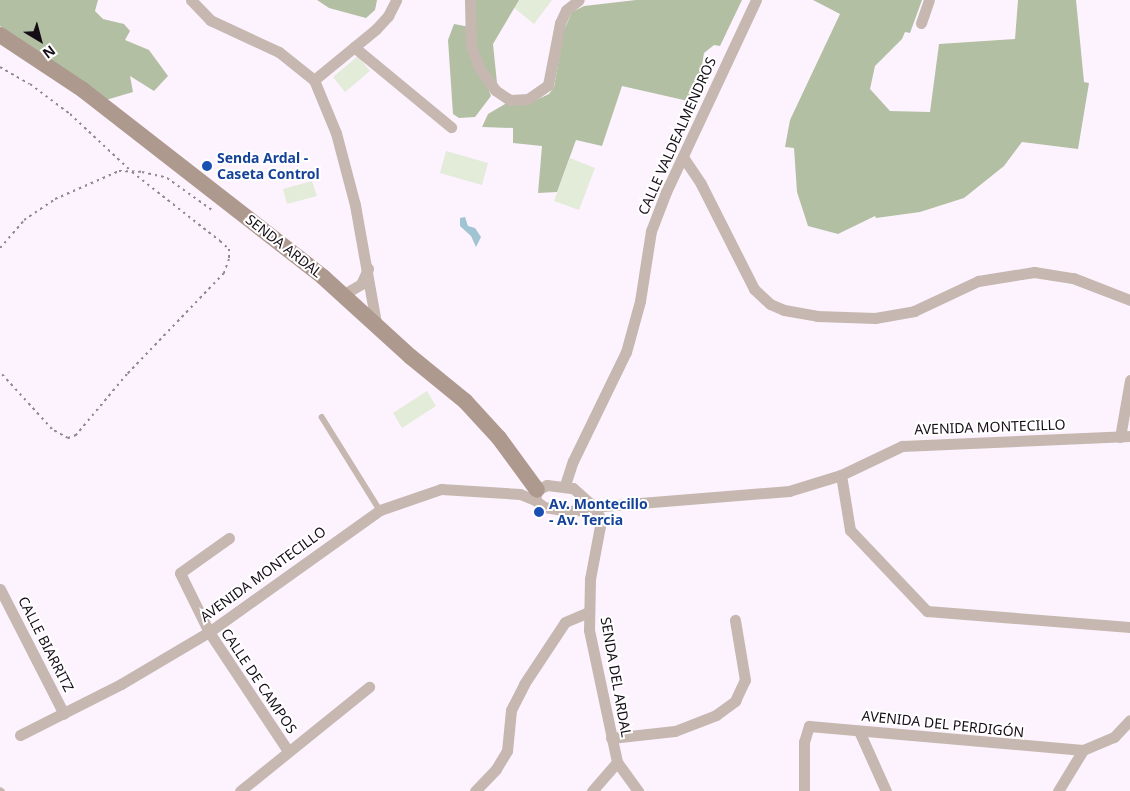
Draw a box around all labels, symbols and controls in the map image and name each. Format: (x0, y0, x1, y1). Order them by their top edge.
north arrow (15, 15, 65, 65)
text: N (39, 41, 60, 63)
street label: CALLE VALDEALMENDROS (635, 54, 719, 218)
place label: Senda Ardal - Caseta Control (217, 150, 320, 182)
marker: Senda Ardal - Caseta Control (201, 160, 213, 172)
street label: SENDA ARDAL (242, 211, 326, 281)
street label: AVENIDA MONTECILLO (914, 416, 1066, 438)
place label: Av. Montecillo - Av. Tercia (549, 496, 648, 528)
marker: Av. Montecillo - Av. Tercia (533, 506, 545, 518)
street label: AVENIDA MONTECILLO (197, 523, 329, 625)
street label: CALLE BIARRITZ (15, 594, 77, 694)
street label: SENDA DEL ARDAL (597, 616, 635, 738)
street label: CALLE DE CAMPOS (218, 625, 300, 737)
street label: AVENIDA DEL PERDIGÓN (861, 707, 1025, 741)

